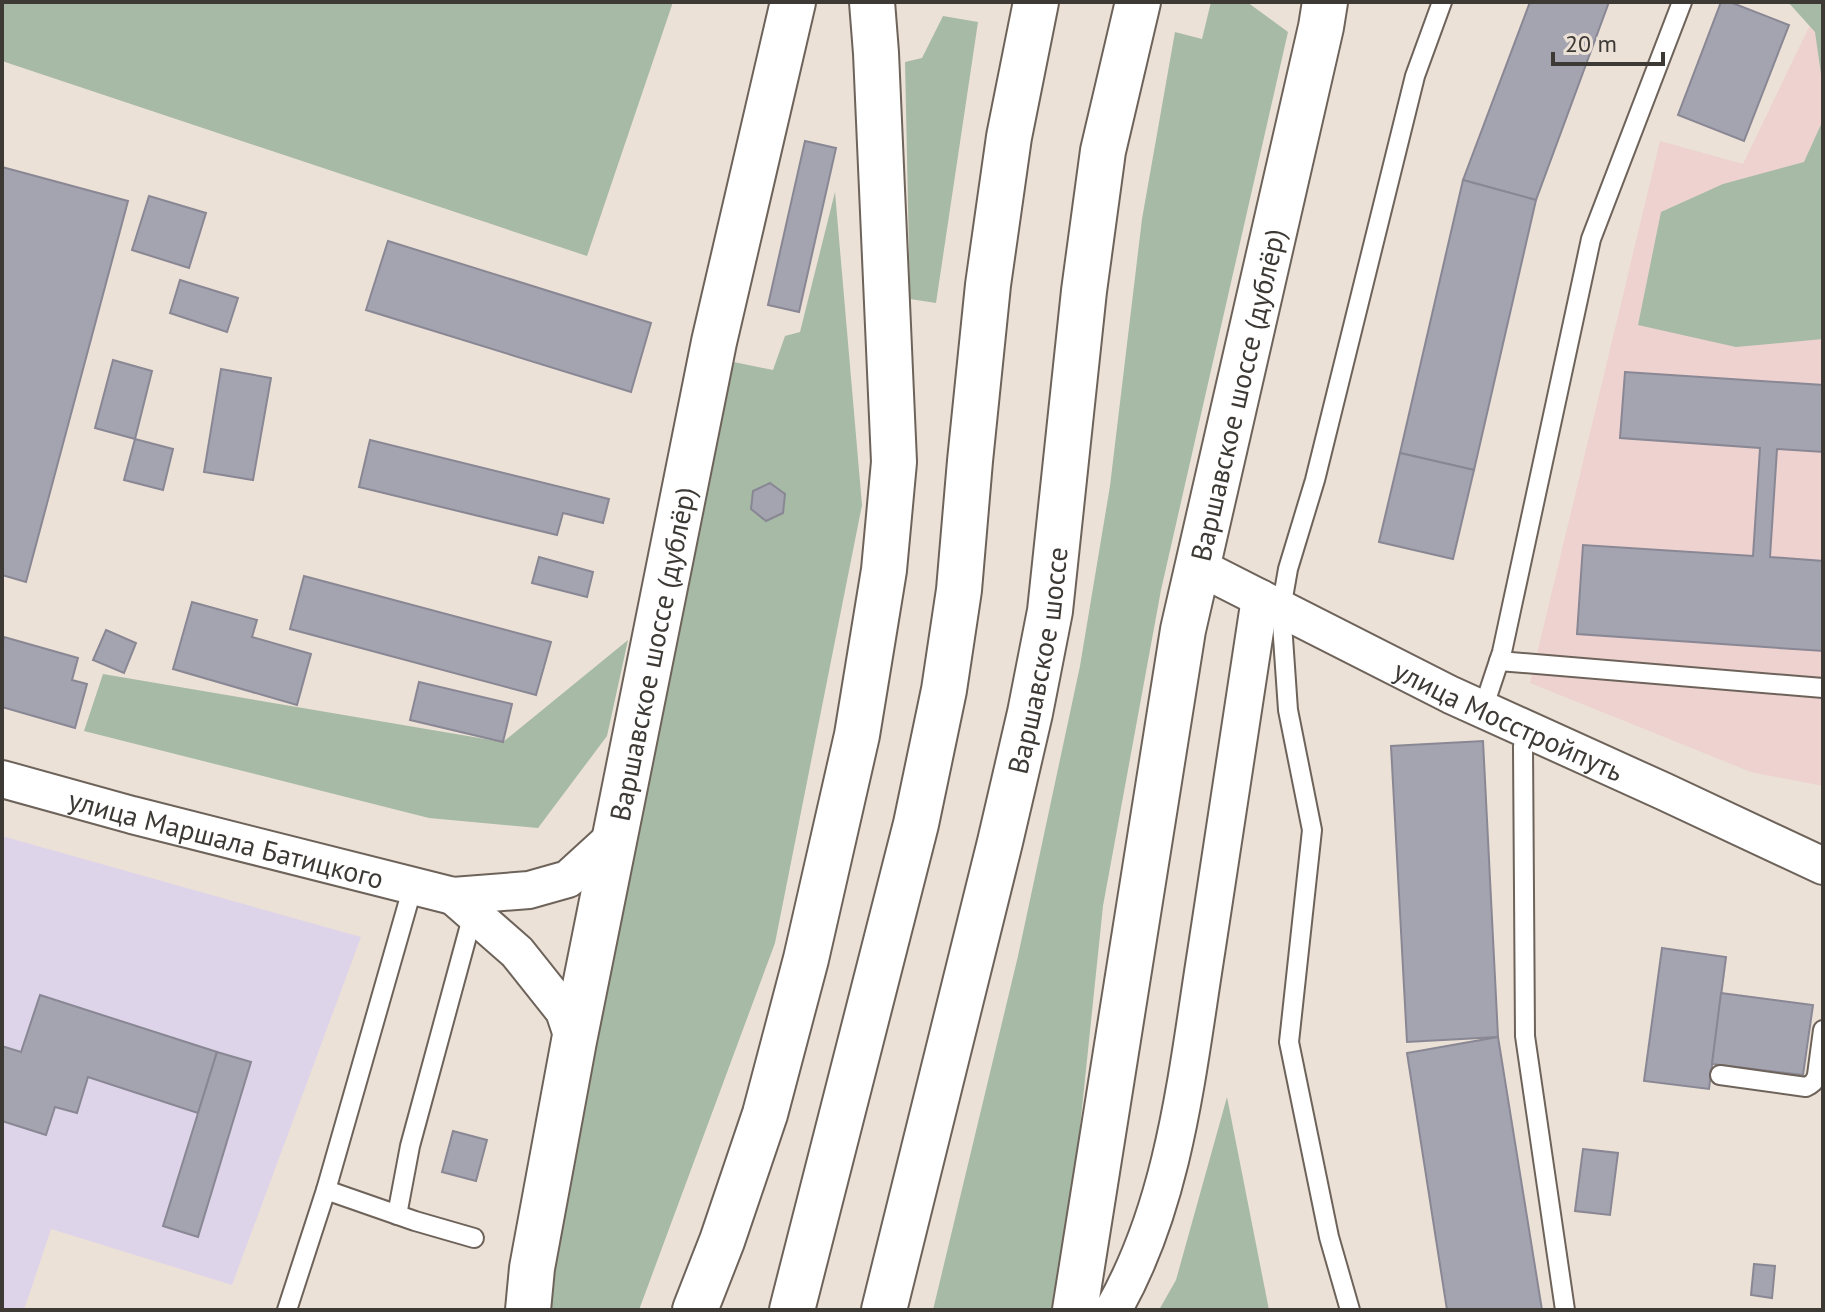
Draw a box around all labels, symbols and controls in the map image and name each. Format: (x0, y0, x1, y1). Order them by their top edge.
scale bar (1553, 16, 1663, 66)
text: 20 m (1565, 28, 1617, 59)
street label: Варшавское шоссе (дублёр) (1181, 225, 1293, 564)
street label: Варшавское шоссе (дублёр) (600, 483, 703, 824)
street label: Варшавское шоссе (998, 545, 1075, 777)
street label: улица Мосстройпуть (1388, 651, 1630, 789)
street label: улица Маршала Батицкого (64, 780, 388, 896)

